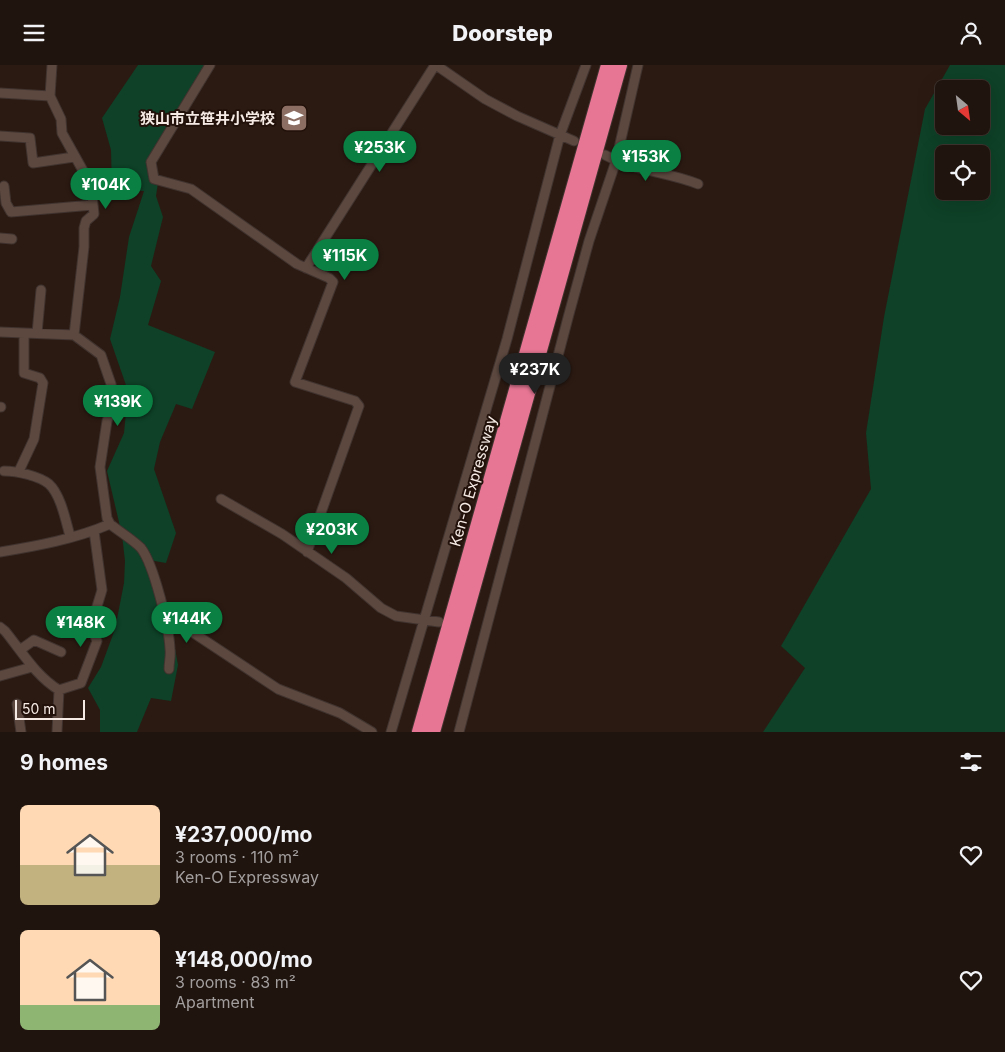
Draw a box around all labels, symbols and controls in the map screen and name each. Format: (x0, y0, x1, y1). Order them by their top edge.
icon: menu (20, 19, 48, 47)
icon: person (957, 19, 985, 47)
text: Doorstep (452, 20, 553, 46)
north arrow (935, 80, 990, 135)
map controls (935, 80, 990, 200)
school or university icon: 狭山市立笹井小学校 (279, 103, 309, 133)
place label: 狭山市立笹井小学校 (140, 109, 275, 128)
pin: ¥253K (345, 131, 415, 173)
text: ¥253K (354, 137, 406, 157)
pin: ¥153K (611, 139, 681, 182)
button: locate (935, 145, 990, 200)
text: ¥153K (622, 146, 670, 166)
pin: ¥104K (71, 167, 141, 210)
text: ¥104K (81, 174, 131, 194)
pin: ¥115K (310, 239, 380, 281)
text: ¥115K (323, 245, 367, 265)
pin: ¥237K (500, 353, 570, 395)
text: ¥237K (510, 359, 560, 379)
pin: ¥139K (83, 385, 153, 427)
text: ¥139K (94, 391, 142, 411)
street label: Ken-O Expressway (445, 413, 501, 548)
pin: ¥203K (297, 513, 367, 555)
text: ¥203K (306, 519, 358, 539)
pin: ¥144K (152, 601, 222, 644)
pin: ¥148K (46, 605, 116, 648)
text: ¥144K (162, 608, 212, 628)
text: ¥148K (57, 612, 105, 632)
scale bar (15, 697, 85, 720)
text: 50 m (22, 700, 56, 717)
icon: filters (957, 748, 985, 776)
text: 9 homes (20, 750, 108, 775)
text: ¥237,000/mo (175, 822, 312, 847)
icon: home (60, 825, 120, 885)
icon: heart (957, 841, 985, 869)
text: 3 rooms · 110 m² (175, 847, 299, 867)
text: Ken-O Expressway (175, 867, 319, 887)
text: ¥148,000/mo (175, 947, 313, 972)
icon: home (60, 950, 120, 1010)
icon: heart (957, 966, 985, 994)
text: 3 rooms · 83 m² (175, 972, 296, 992)
text: Apartment (175, 992, 255, 1012)

